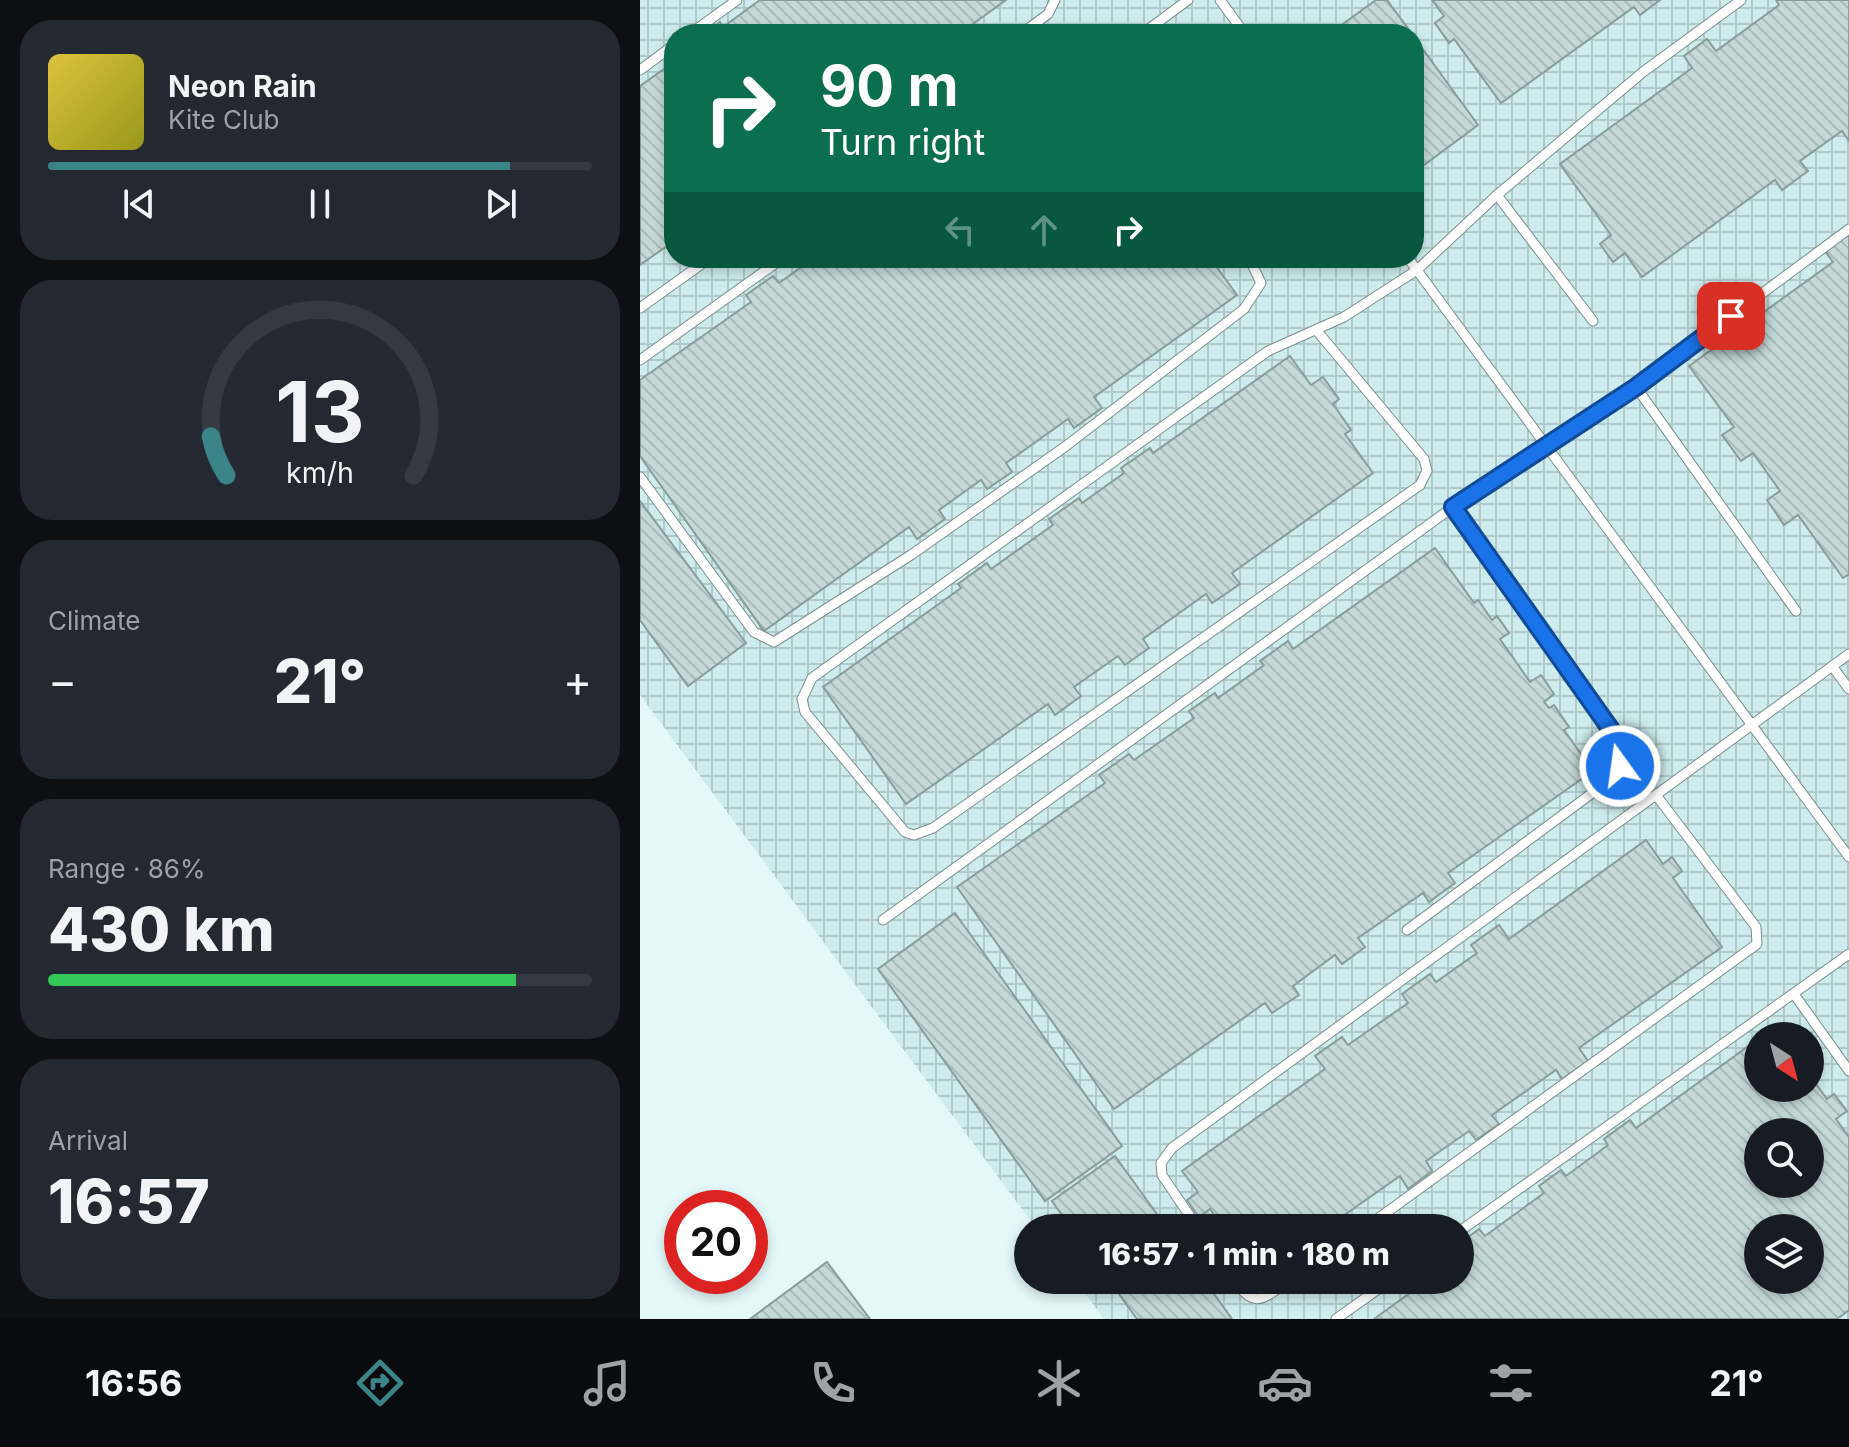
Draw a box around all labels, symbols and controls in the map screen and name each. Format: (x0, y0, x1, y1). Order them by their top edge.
text: 90 m (820, 52, 959, 120)
icon: right (688, 56, 792, 160)
text: Neon Rain (168, 68, 317, 104)
text: Kite Club (168, 104, 279, 135)
text: Turn right (820, 120, 985, 164)
icon: previous (117, 182, 161, 226)
icon: pause (298, 182, 342, 226)
icon: next (479, 182, 523, 226)
icon: left (938, 208, 982, 252)
icon: ahead (1022, 208, 1066, 252)
icon: right (1106, 208, 1150, 252)
pin (1697, 282, 1765, 350)
icon: arrive (1709, 294, 1753, 338)
text: 13 (275, 360, 365, 461)
text: km/h (286, 455, 354, 490)
text: Climate (48, 605, 140, 636)
text: 21° (274, 645, 366, 717)
text: − (48, 654, 77, 708)
text: + (563, 654, 592, 708)
position arrow (1578, 724, 1662, 808)
text: Range · 86% (48, 853, 206, 884)
text: 430 km (48, 893, 275, 965)
north arrow (1744, 1022, 1824, 1102)
map controls (1744, 1022, 1824, 1294)
button: search (1744, 1118, 1824, 1198)
text: Arrival (48, 1125, 128, 1156)
text: 16:57 (48, 1165, 210, 1237)
speed limit sign: 20 (664, 1190, 768, 1294)
button: layers (1744, 1214, 1824, 1294)
text: 16:57 · 1 min · 180 m (1098, 1236, 1390, 1272)
icon: directions (352, 1355, 408, 1411)
icon: music (579, 1355, 635, 1411)
icon: phone (805, 1355, 861, 1411)
icon: climate (1031, 1355, 1087, 1411)
icon: car (1257, 1355, 1313, 1411)
icon: filters (1483, 1355, 1539, 1411)
text: 16:56 (85, 1361, 182, 1405)
text: 21° (1709, 1361, 1764, 1405)

